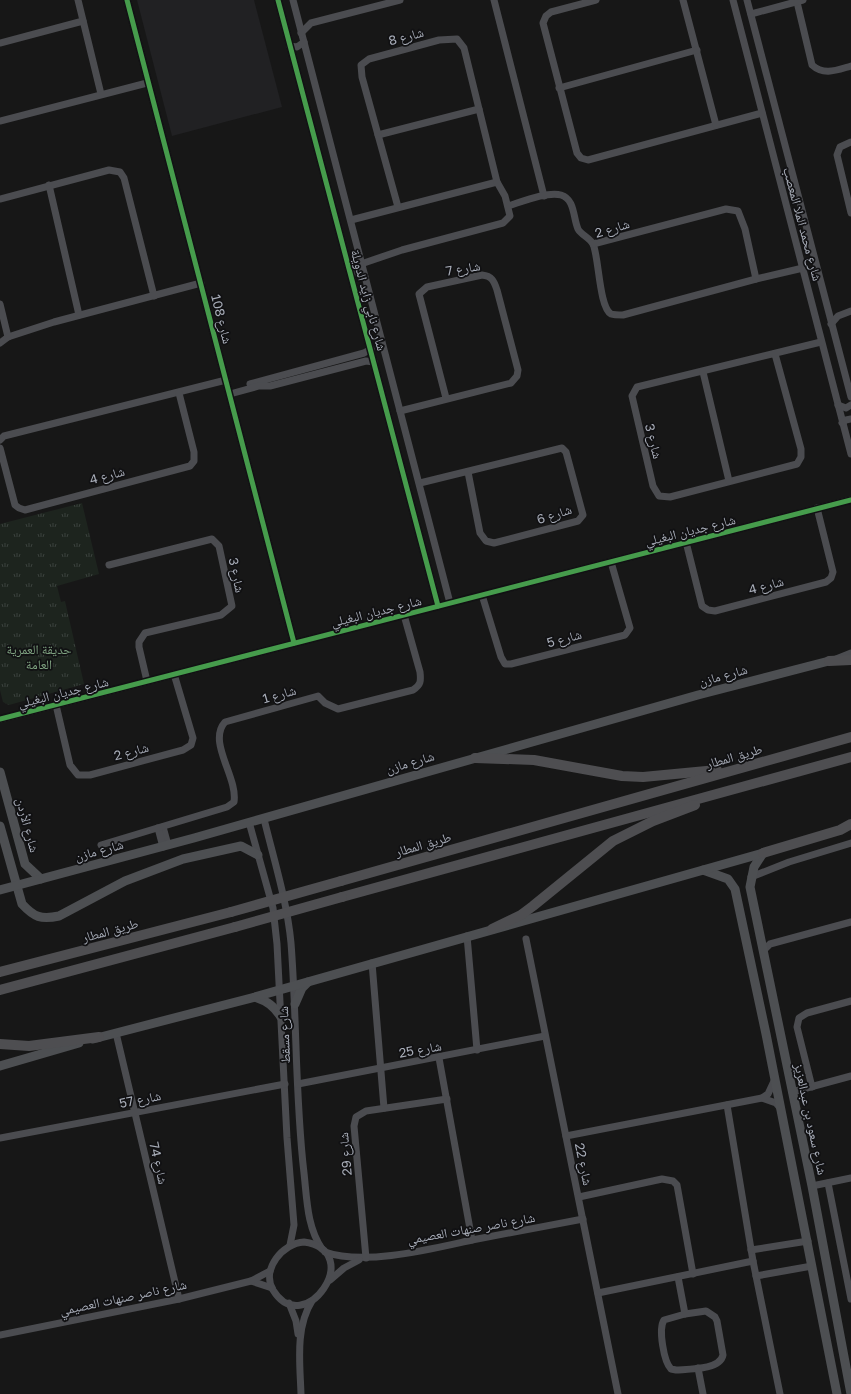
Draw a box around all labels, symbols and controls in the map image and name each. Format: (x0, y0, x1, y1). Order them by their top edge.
street label: شارع 8 (387, 24, 426, 50)
street label: شارع محمد الملا المعصب (778, 165, 826, 283)
street label: شارع 2 (593, 215, 632, 243)
street label: شارع نابي زايد الدويلة (345, 248, 390, 353)
street label: شارع 7 (445, 257, 482, 281)
street label: شارع 108 (206, 293, 236, 346)
street label: شارع 3 (640, 422, 666, 461)
street label: شارع 4 (88, 463, 127, 489)
street label: شارع 6 (534, 501, 574, 529)
street label: شارع جديان البغيلي (643, 511, 738, 552)
street label: شارع 3 (224, 556, 249, 594)
street label: شارع 4 (747, 573, 786, 599)
street label: شارع جديان البغيلي (329, 592, 424, 633)
street label: شارع 5 (545, 626, 584, 652)
park label: حديقة العمرية العامة (6, 641, 72, 672)
street label: شارع مازن (697, 661, 750, 691)
street label: شارع جديان البغيلي (16, 673, 111, 714)
street label: شارع 1 (260, 682, 298, 708)
street label: شارع 2 (112, 739, 151, 765)
street label: طريق المطار (703, 740, 764, 773)
street label: شارع مازن (384, 747, 437, 778)
street label: شارع الأردن (11, 796, 43, 855)
street label: طريق المطار (392, 828, 453, 861)
street label: شارع مازن (73, 836, 126, 866)
street label: طريق المطار (79, 915, 140, 946)
street label: شارع مسقط (275, 1006, 295, 1064)
street label: شارع 25 (397, 1037, 443, 1063)
street label: شارع سعود بن عبدالعزيز (789, 1061, 831, 1177)
street label: شارع 57 (118, 1087, 163, 1113)
street label: شارع 29 (335, 1132, 357, 1176)
street label: شارع 74 (144, 1140, 172, 1186)
street label: شارع 22 (570, 1141, 596, 1187)
street label: شارع ناصر صنهات العصيمي (406, 1209, 537, 1250)
street label: شارع ناصر صنهات العصيمي (58, 1276, 189, 1322)

